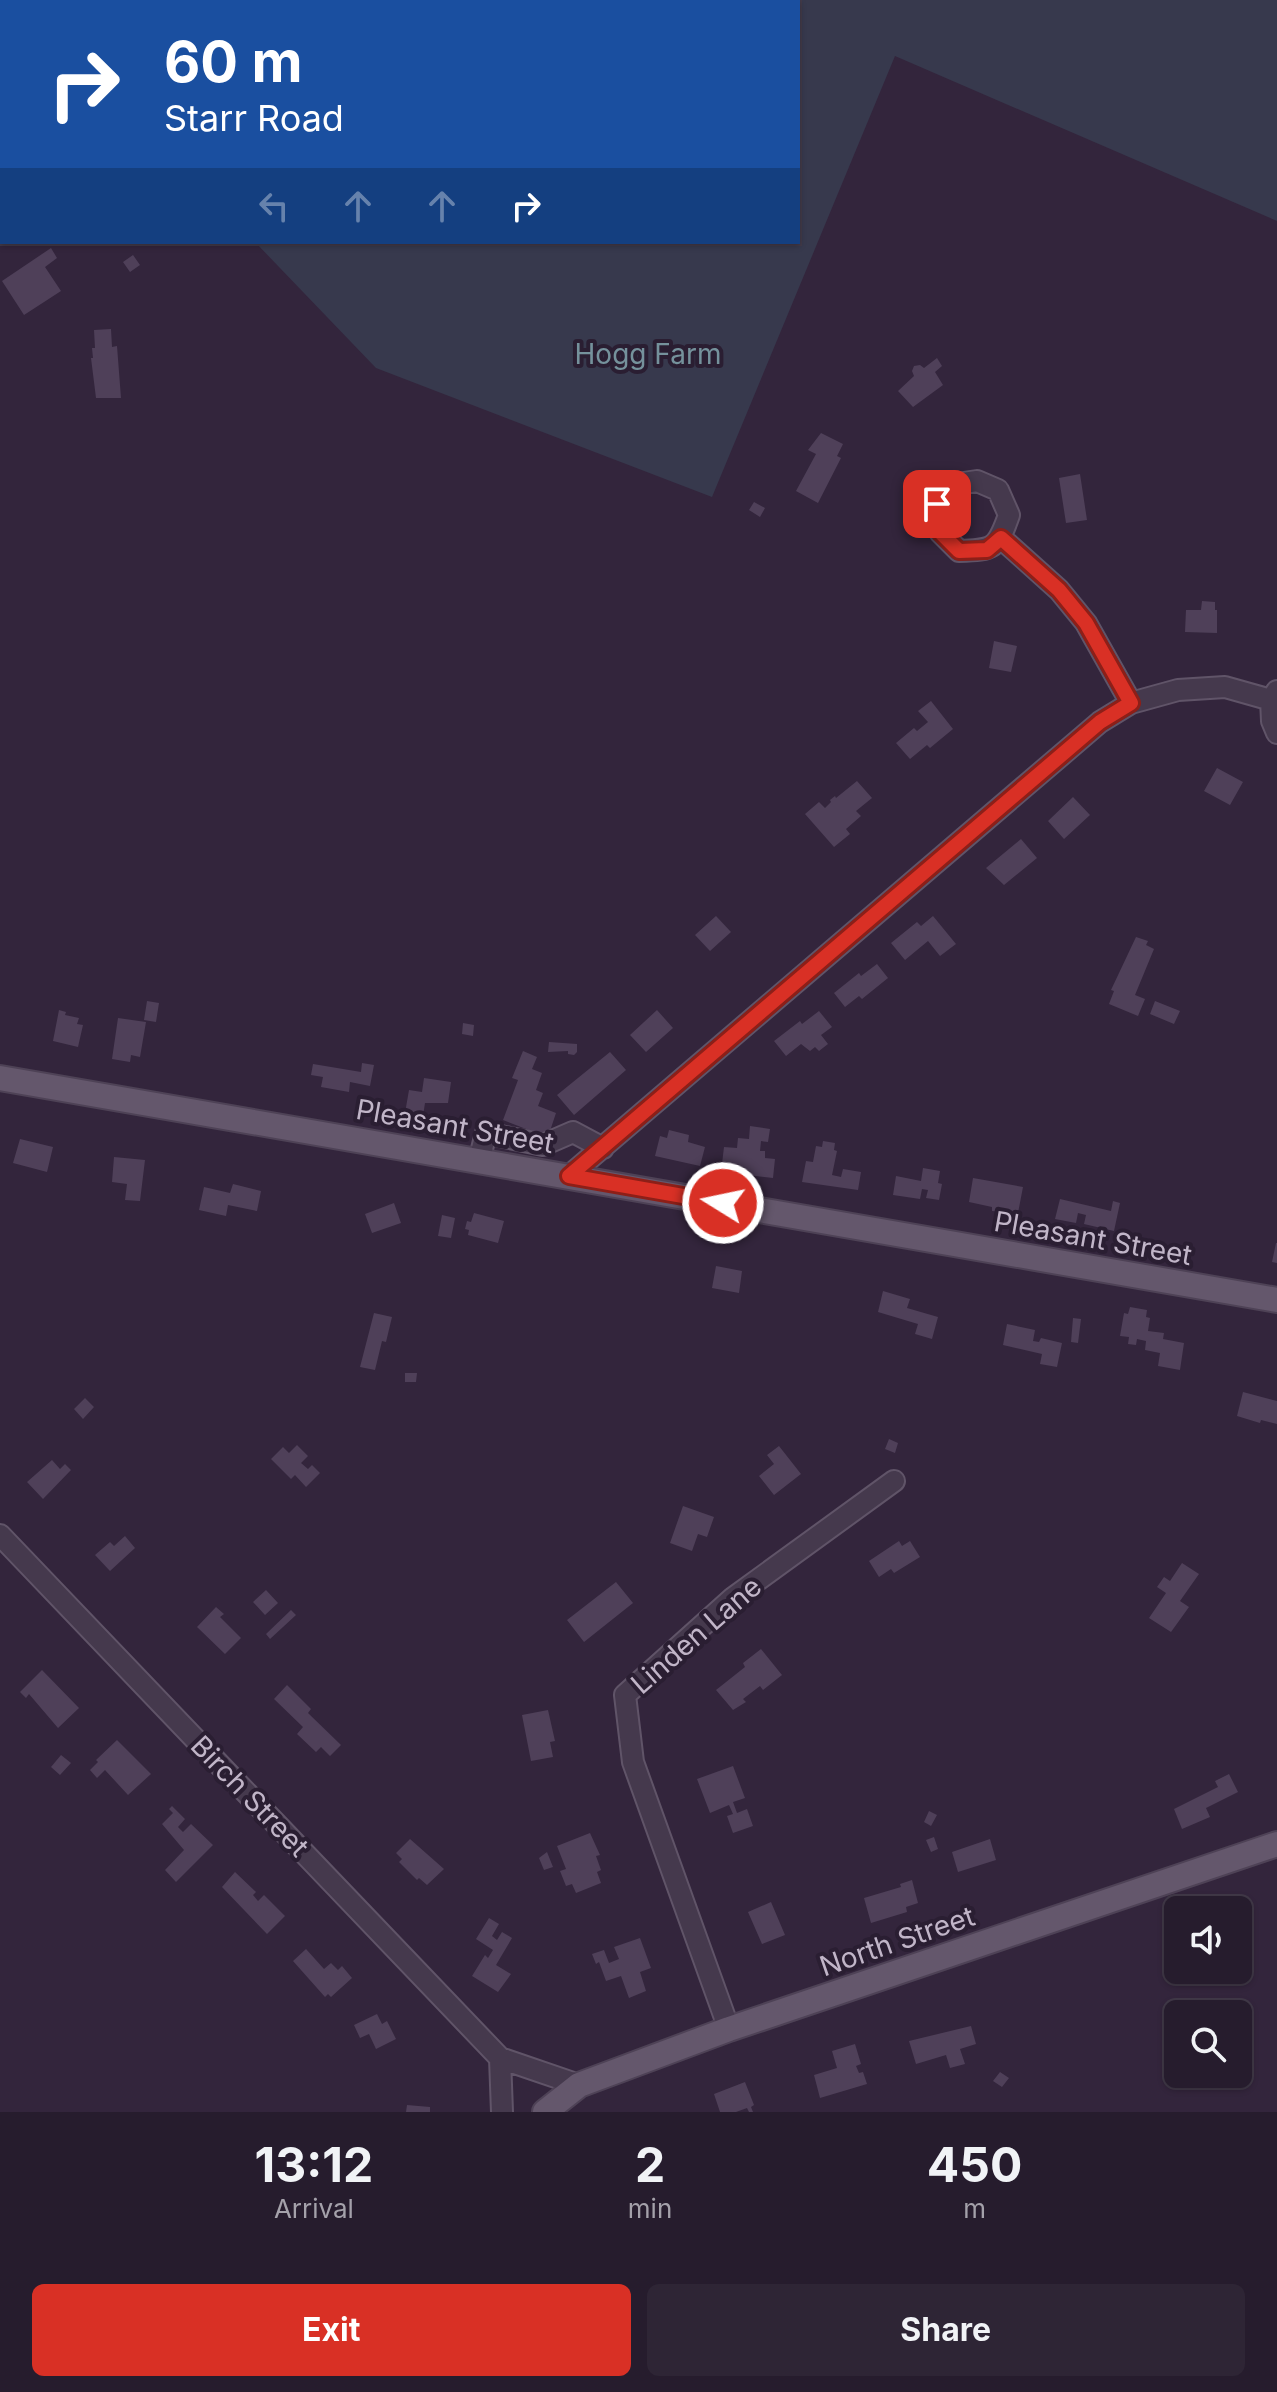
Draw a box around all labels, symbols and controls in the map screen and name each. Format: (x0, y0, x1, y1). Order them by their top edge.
text: 60 m (164, 28, 303, 96)
icon: right (32, 32, 136, 136)
text: Starr Road (164, 96, 344, 140)
icon: left (252, 184, 296, 228)
icon: ahead (336, 184, 380, 228)
icon: ahead (420, 184, 464, 228)
icon: right (504, 184, 548, 228)
park label: Hogg Farm (575, 337, 721, 371)
pin (903, 470, 971, 538)
icon: arrive (915, 482, 959, 526)
street label: Pleasant Street (354, 1092, 556, 1160)
position arrow (681, 1161, 765, 1245)
street label: Pleasant Street (992, 1204, 1194, 1272)
street label: Linden Lane (624, 1569, 768, 1701)
street label: Birch Street (184, 1729, 316, 1863)
map controls (1164, 1896, 1252, 2088)
button: sound (1164, 1896, 1252, 1984)
street label: North Street (815, 1899, 979, 1983)
button: search (1164, 2000, 1252, 2088)
text: 13:12 (255, 2135, 373, 2194)
text: 2 (635, 2135, 665, 2194)
text: 450 (927, 2135, 1022, 2194)
text: Arrival (274, 2193, 354, 2224)
text: min (628, 2193, 672, 2224)
text: m (963, 2193, 986, 2224)
button: Exit (32, 2284, 631, 2376)
button: Share (647, 2284, 1245, 2376)

